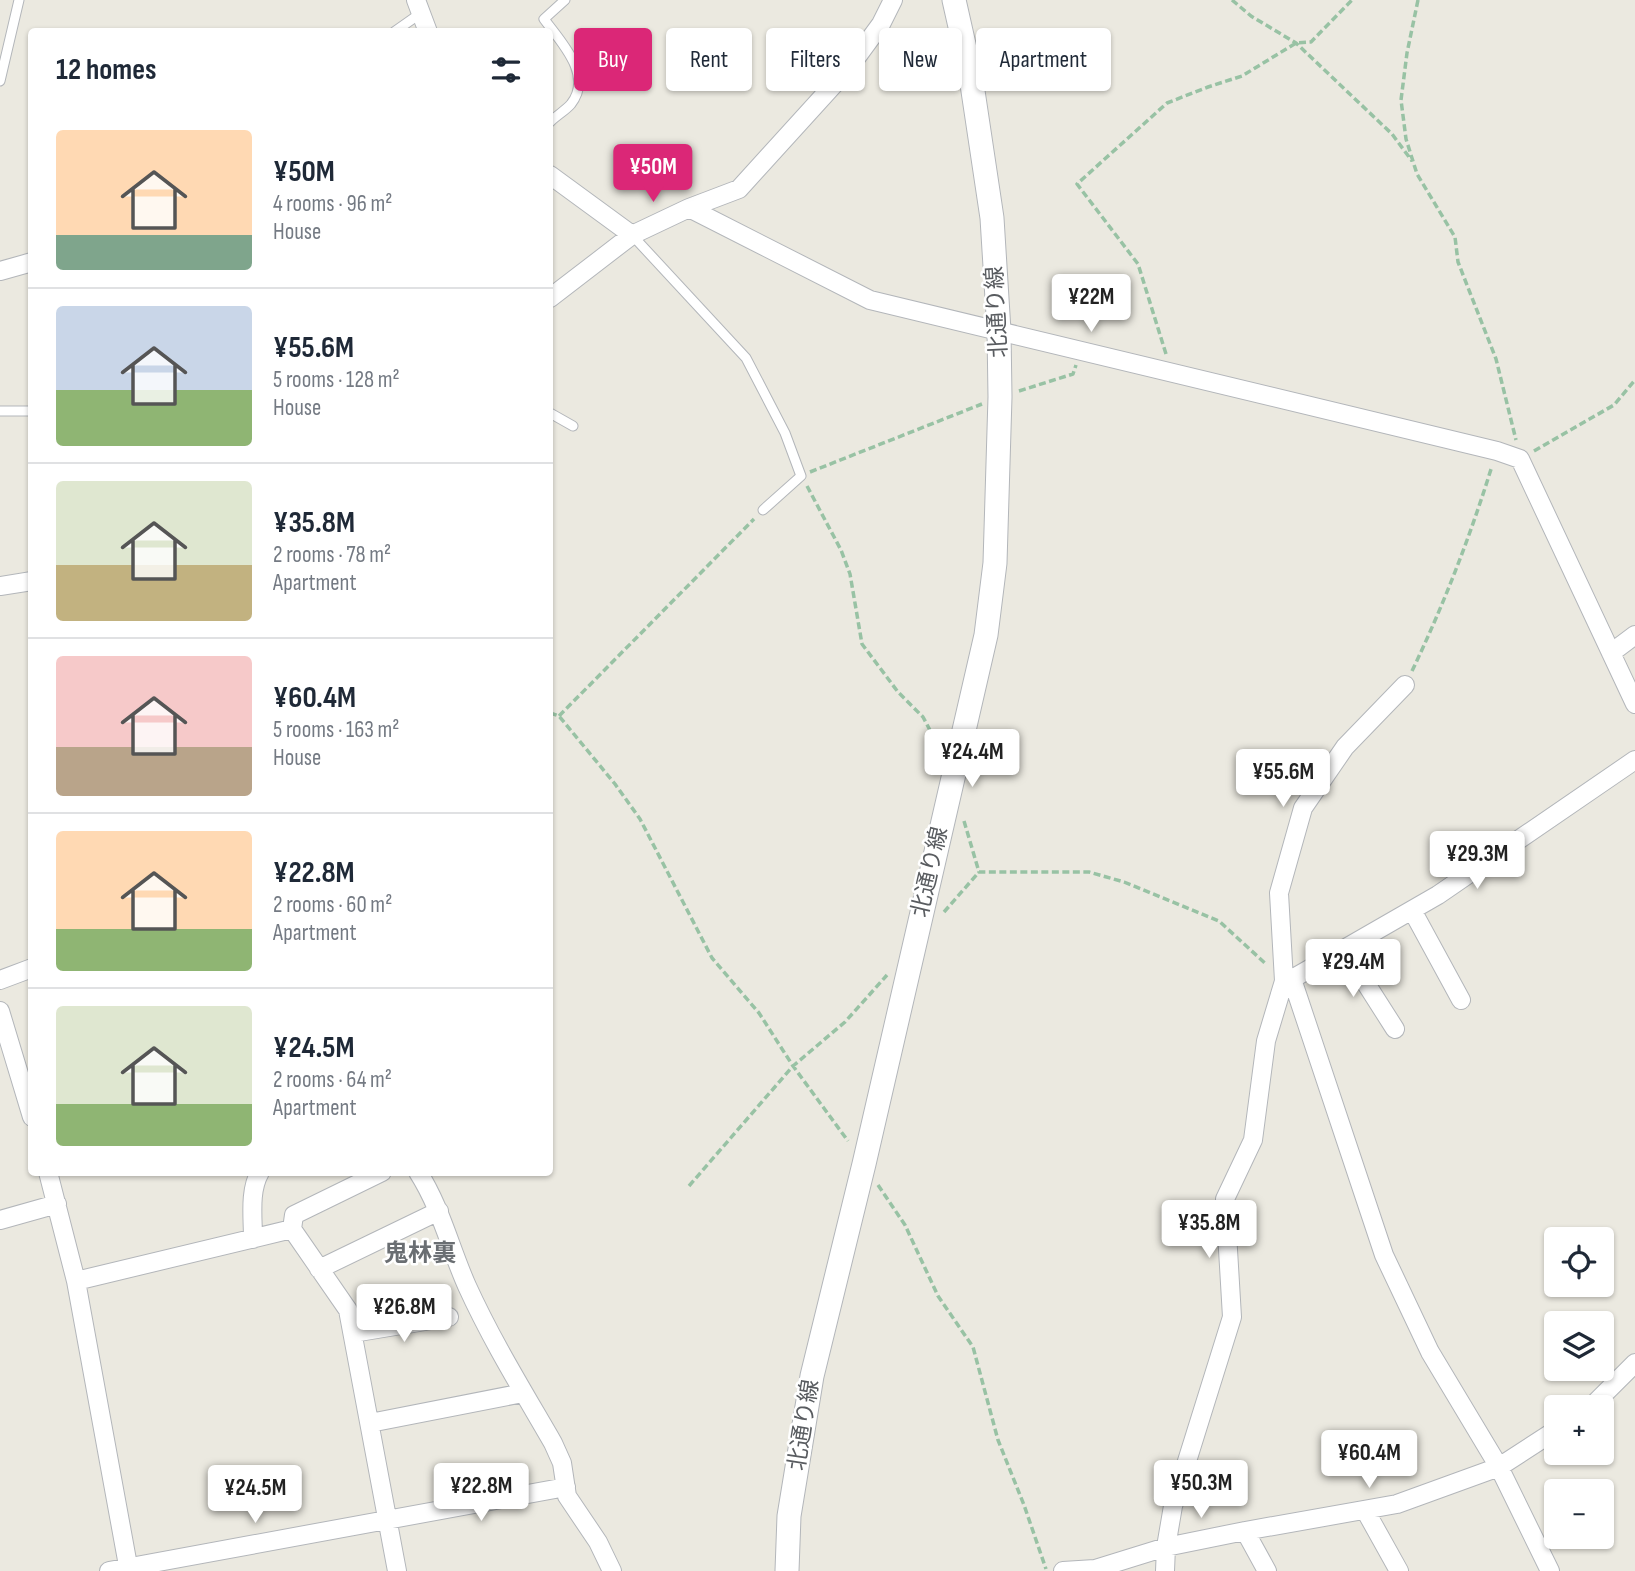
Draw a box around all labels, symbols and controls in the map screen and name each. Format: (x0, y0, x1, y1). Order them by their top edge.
chip: Buy (574, 28, 652, 91)
chip: Rent (666, 28, 752, 91)
chip: Filters (766, 28, 865, 91)
chip: New (879, 28, 962, 91)
chip: Apartment (976, 28, 1111, 91)
icon: filters (487, 51, 525, 89)
text: 12 homes (56, 52, 157, 88)
pin: ¥50M (612, 144, 694, 204)
text: ¥50M (629, 153, 677, 181)
text: ¥50M (273, 154, 335, 190)
icon: home (112, 158, 196, 242)
text: 4 rooms · 96 m² (273, 190, 392, 218)
text: House (273, 218, 321, 246)
street label: 北通り線 (981, 265, 1013, 359)
pin: ¥22M (1050, 274, 1132, 334)
text: ¥22M (1068, 283, 1114, 311)
text: ¥55.6M (273, 330, 354, 366)
icon: home (112, 334, 196, 418)
text: 5 rooms · 128 m² (273, 366, 400, 394)
text: House (273, 394, 321, 422)
text: ¥35.8M (273, 505, 355, 541)
icon: home (112, 509, 196, 593)
text: 2 rooms · 78 m² (273, 541, 391, 569)
text: Apartment (273, 569, 357, 597)
text: ¥60.4M (273, 680, 356, 716)
icon: home (112, 684, 196, 768)
text: 5 rooms · 163 m² (273, 716, 399, 744)
pin: ¥24.4M (915, 730, 1029, 789)
text: ¥24.4M (940, 738, 1004, 766)
text: House (273, 744, 321, 772)
pin: ¥55.6M (1226, 750, 1340, 809)
text: ¥55.6M (1252, 758, 1314, 786)
street label: 北通り線 (906, 824, 954, 920)
pin: ¥29.3M (1420, 832, 1534, 891)
text: ¥29.3M (1446, 840, 1508, 868)
text: ¥22.8M (273, 855, 355, 891)
icon: home (112, 859, 196, 943)
text: 2 rooms · 60 m² (273, 891, 392, 919)
text: Apartment (273, 919, 357, 947)
pin: ¥29.4M (1296, 940, 1410, 999)
text: ¥29.4M (1321, 948, 1385, 976)
text: ¥24.5M (273, 1030, 354, 1066)
icon: home (112, 1034, 196, 1118)
text: 2 rooms · 64 m² (273, 1066, 392, 1094)
text: Apartment (273, 1094, 357, 1122)
pin: ¥35.8M (1152, 1200, 1266, 1260)
text: ¥35.8M (1178, 1209, 1240, 1237)
map controls (1544, 1227, 1614, 1549)
button: locate (1544, 1227, 1614, 1297)
district label: 鬼林裏 (384, 1239, 456, 1268)
pin: ¥26.8M (347, 1284, 461, 1344)
text: ¥26.8M (373, 1293, 435, 1321)
button: layers (1544, 1311, 1614, 1381)
street label: 北通り線 (783, 1377, 825, 1473)
button: + (1544, 1395, 1614, 1465)
pin: ¥60.4M (1312, 1430, 1426, 1490)
text: ¥60.4M (1337, 1439, 1401, 1467)
pin: ¥50.3M (1144, 1460, 1258, 1520)
pin: ¥22.8M (424, 1464, 538, 1523)
pin: ¥24.5M (198, 1466, 312, 1525)
text: ¥50.3M (1170, 1469, 1232, 1497)
text: ¥22.8M (450, 1472, 512, 1500)
text: ¥24.5M (224, 1474, 286, 1502)
button: − (1544, 1479, 1614, 1549)

